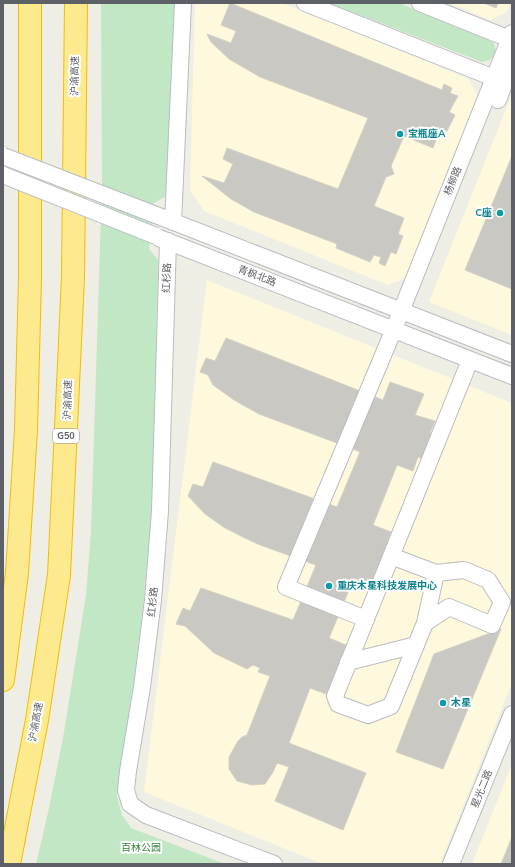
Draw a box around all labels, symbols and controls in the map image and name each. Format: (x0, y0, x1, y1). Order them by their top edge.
street label: 沪渝高速 (68, 56, 82, 96)
place label: 宝瓶座A (408, 127, 446, 141)
marker: 宝瓶座A (395, 129, 405, 139)
street label: 杨柳路 (441, 164, 465, 198)
place label: C座 (475, 206, 492, 220)
marker: C座 (495, 208, 505, 218)
street label: 青枫北路 (236, 262, 278, 290)
street label: 红杉路 (159, 263, 175, 293)
street label: 沪渝高速 (60, 380, 76, 420)
road number: G50 (53, 429, 79, 443)
place label: 重庆木星科技发展中心 (337, 579, 437, 593)
marker: 重庆木星科技发展中心 (324, 581, 334, 591)
street label: 红杉路 (144, 586, 162, 618)
place label: 木星 (450, 696, 471, 710)
marker: 木星 (438, 698, 448, 708)
street label: 沪渝高速 (26, 701, 46, 743)
street label: 星光二路 (468, 768, 496, 810)
park label: 百林公园 (121, 841, 161, 855)

